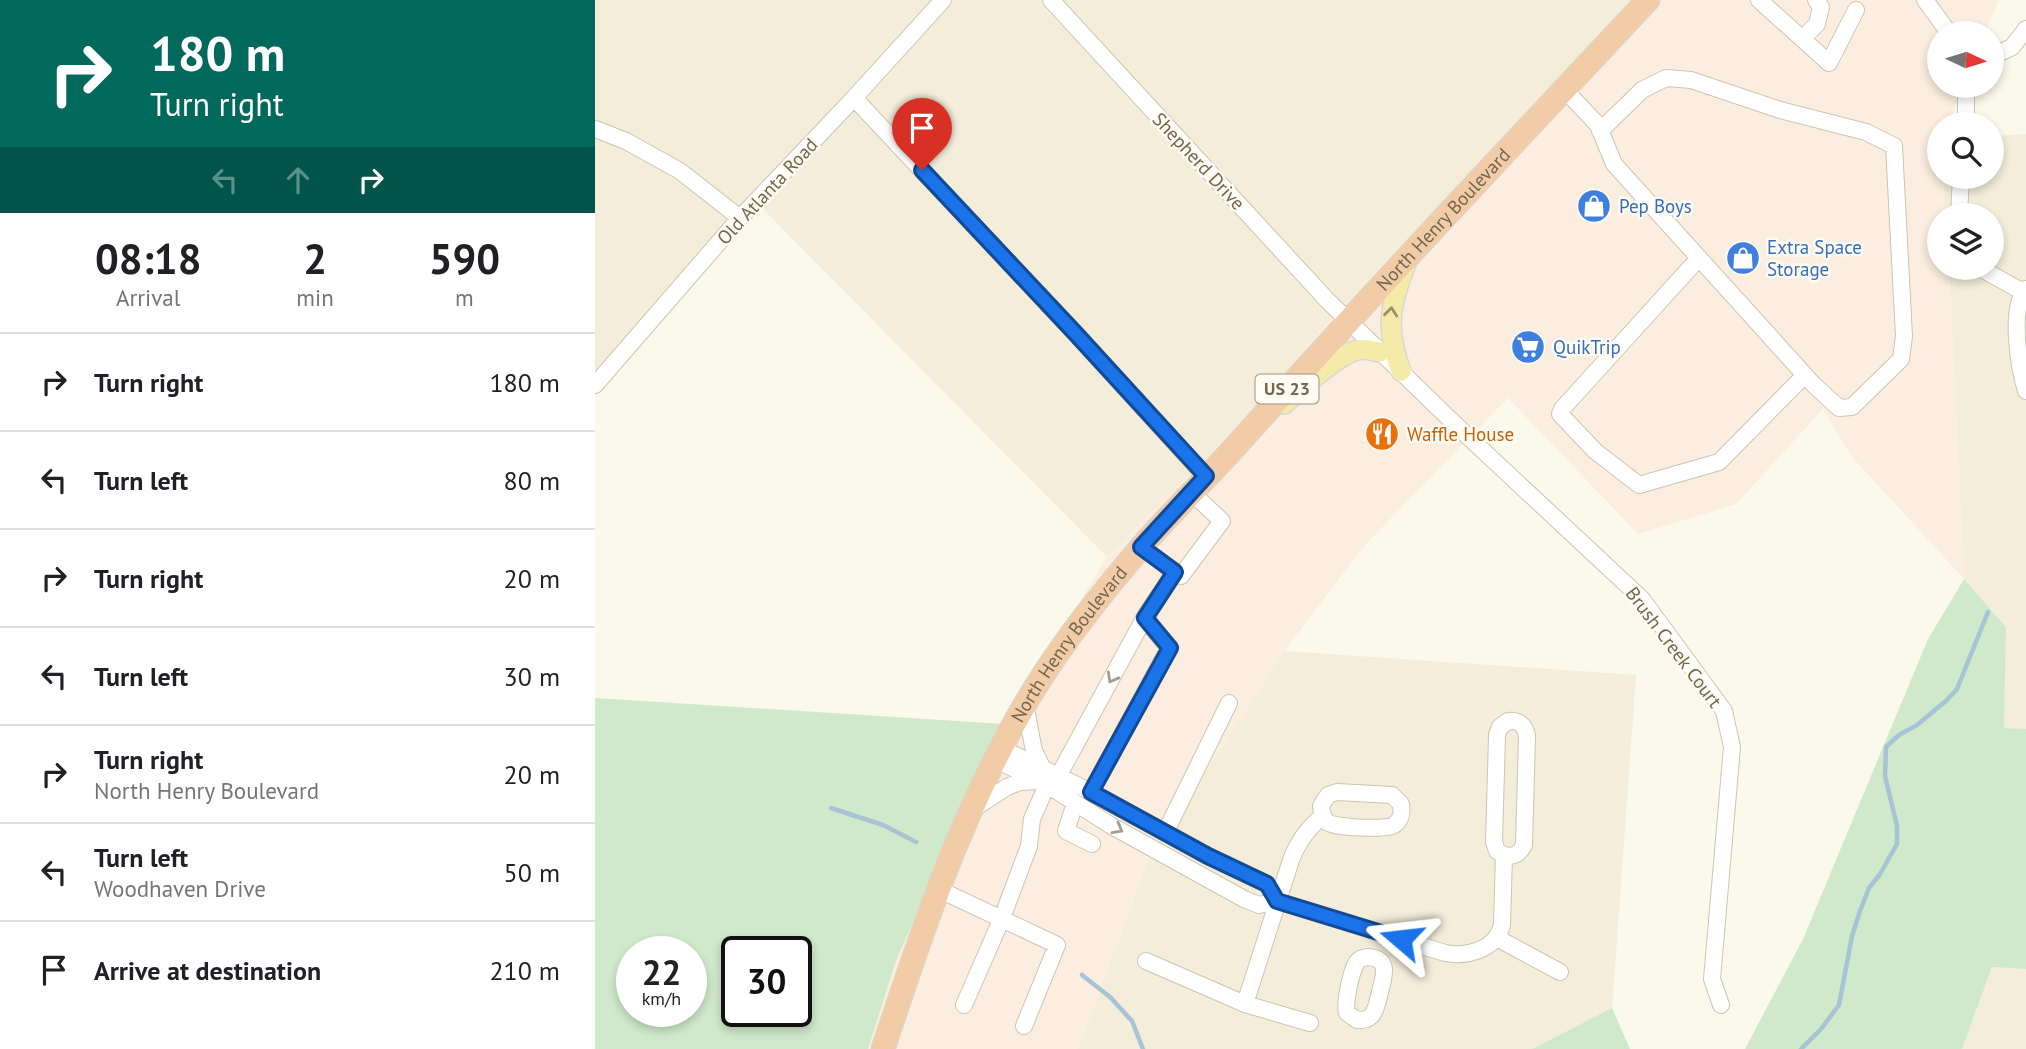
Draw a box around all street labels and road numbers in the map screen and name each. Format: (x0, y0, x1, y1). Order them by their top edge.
street label: Shepherd Drive (1148, 107, 1250, 215)
street label: Old Atlanta Road (711, 133, 823, 249)
street label: North Henry Boulevard (1371, 143, 1515, 296)
road number: US 23 (1255, 374, 1319, 404)
street label: North Henry Boulevard (1005, 561, 1132, 726)
street label: Brush Creek Court (1621, 582, 1728, 713)

